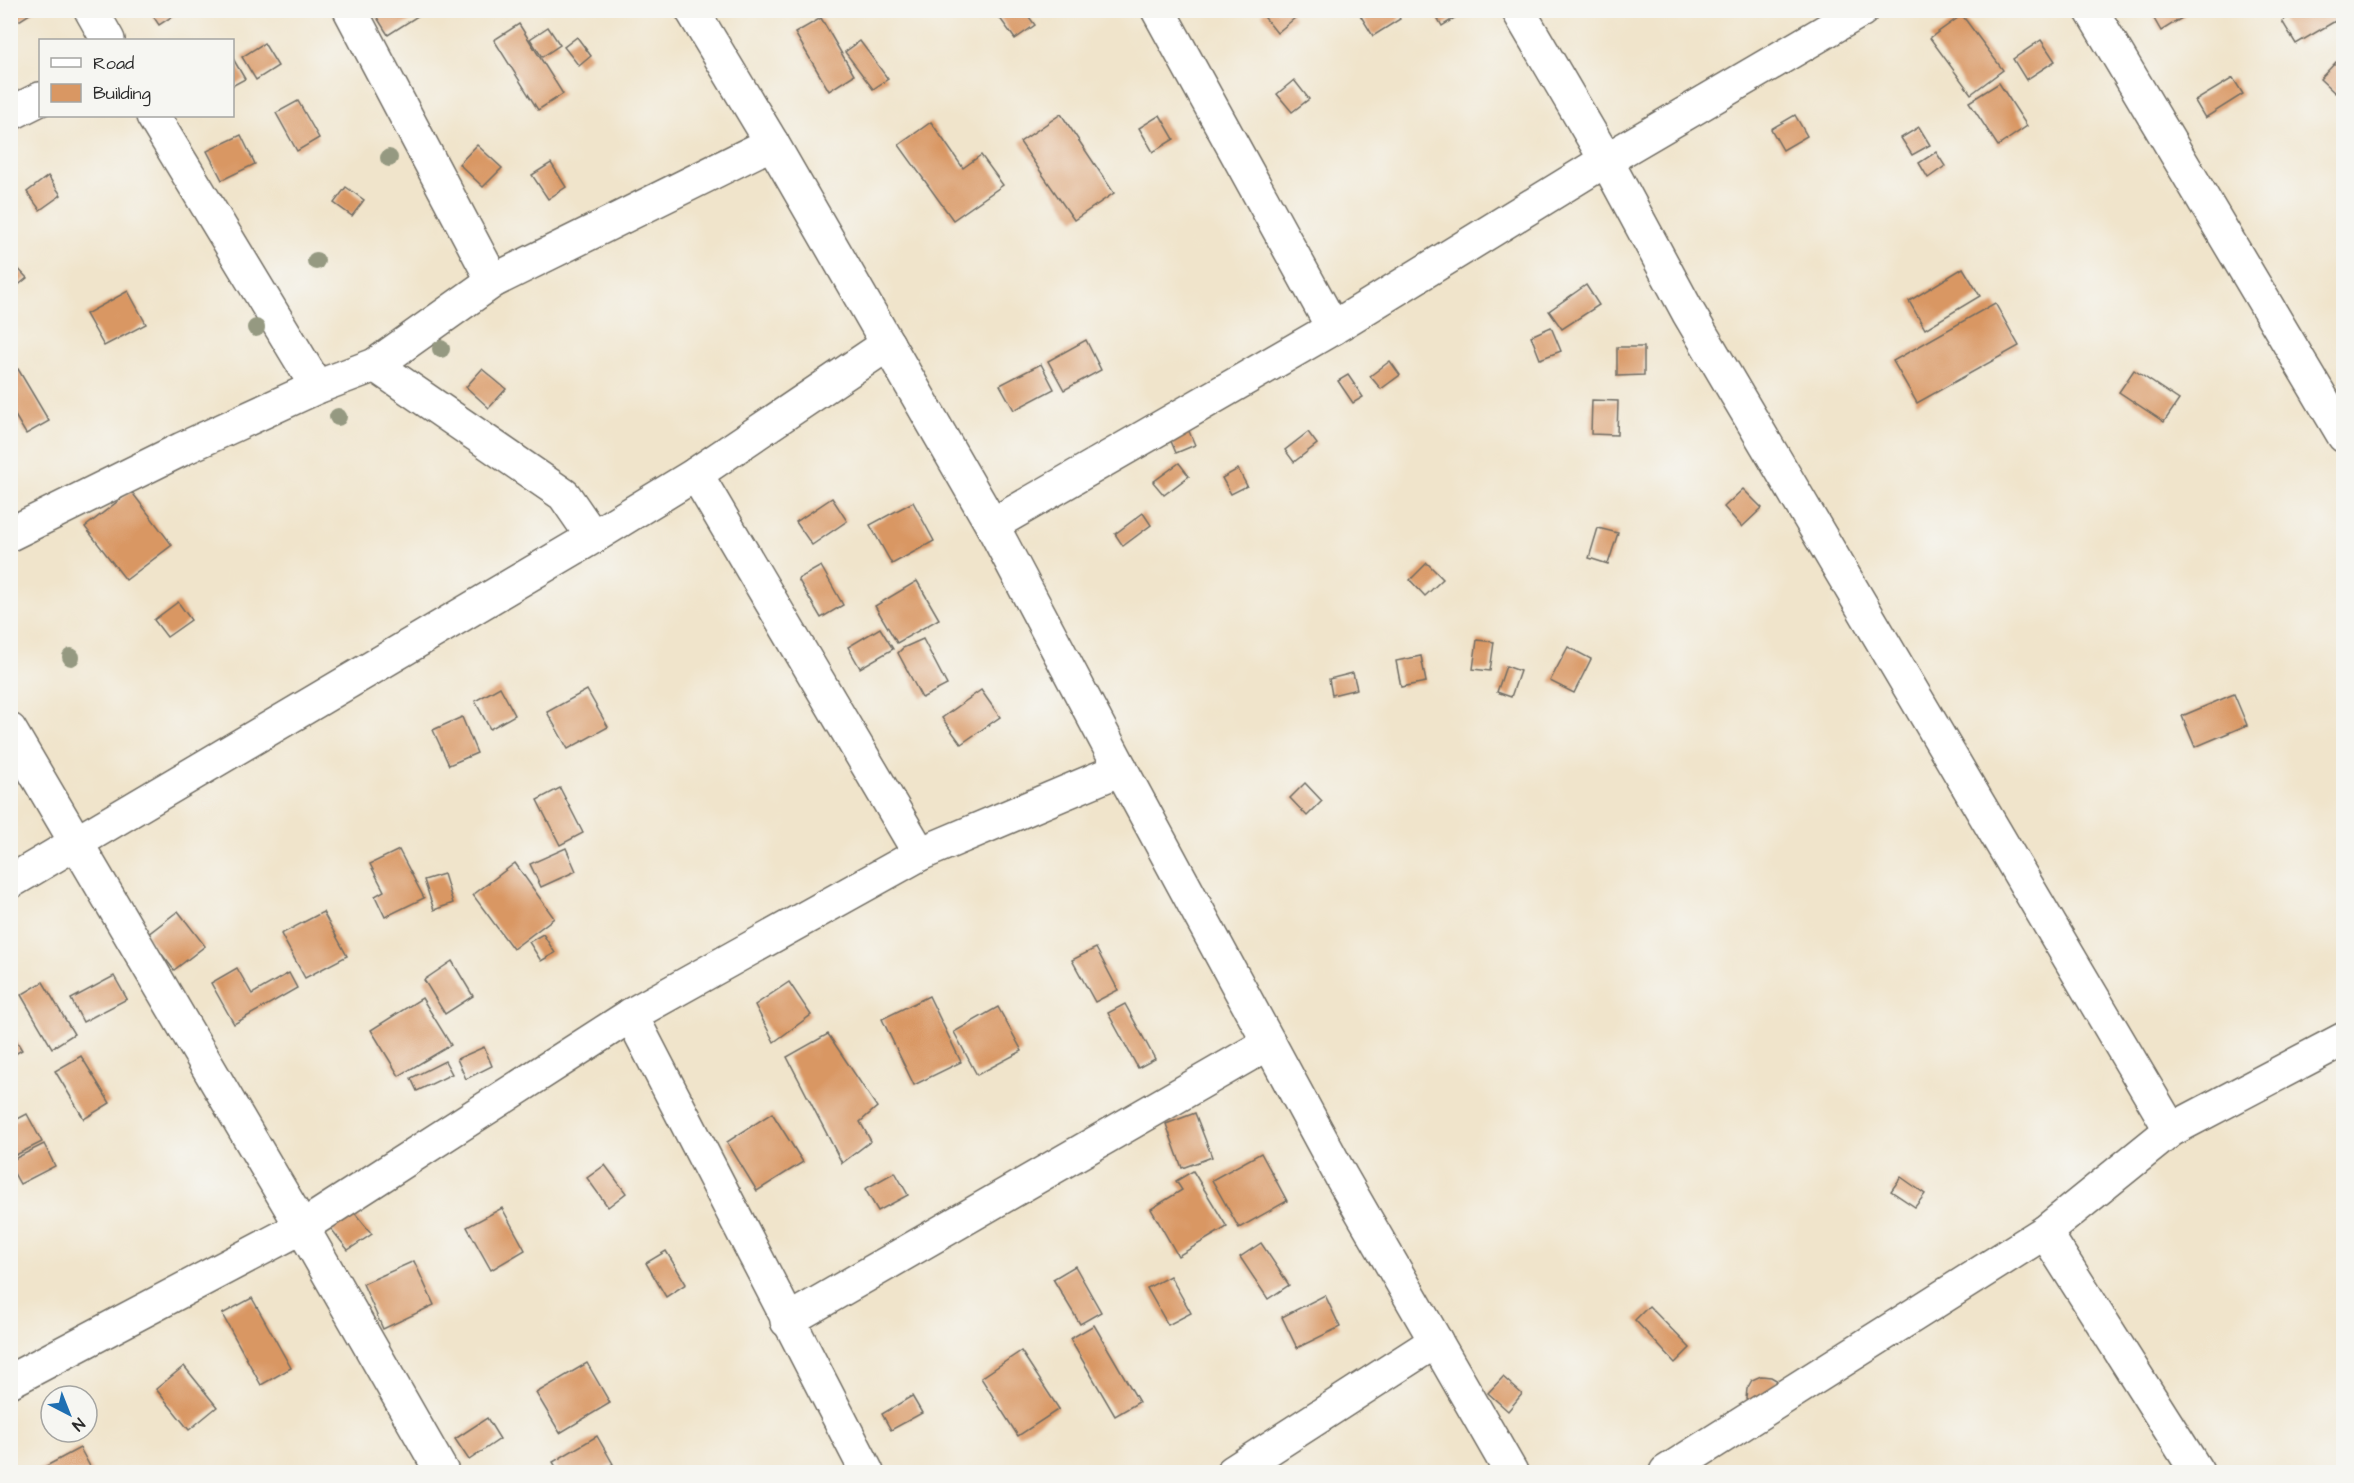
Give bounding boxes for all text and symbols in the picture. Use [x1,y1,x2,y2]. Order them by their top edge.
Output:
legend [39,39,234,117]
text: Road [93,51,134,76]
text: Building [93,81,151,107]
north arrow [39,1384,99,1444]
text: N [67,1413,89,1436]

